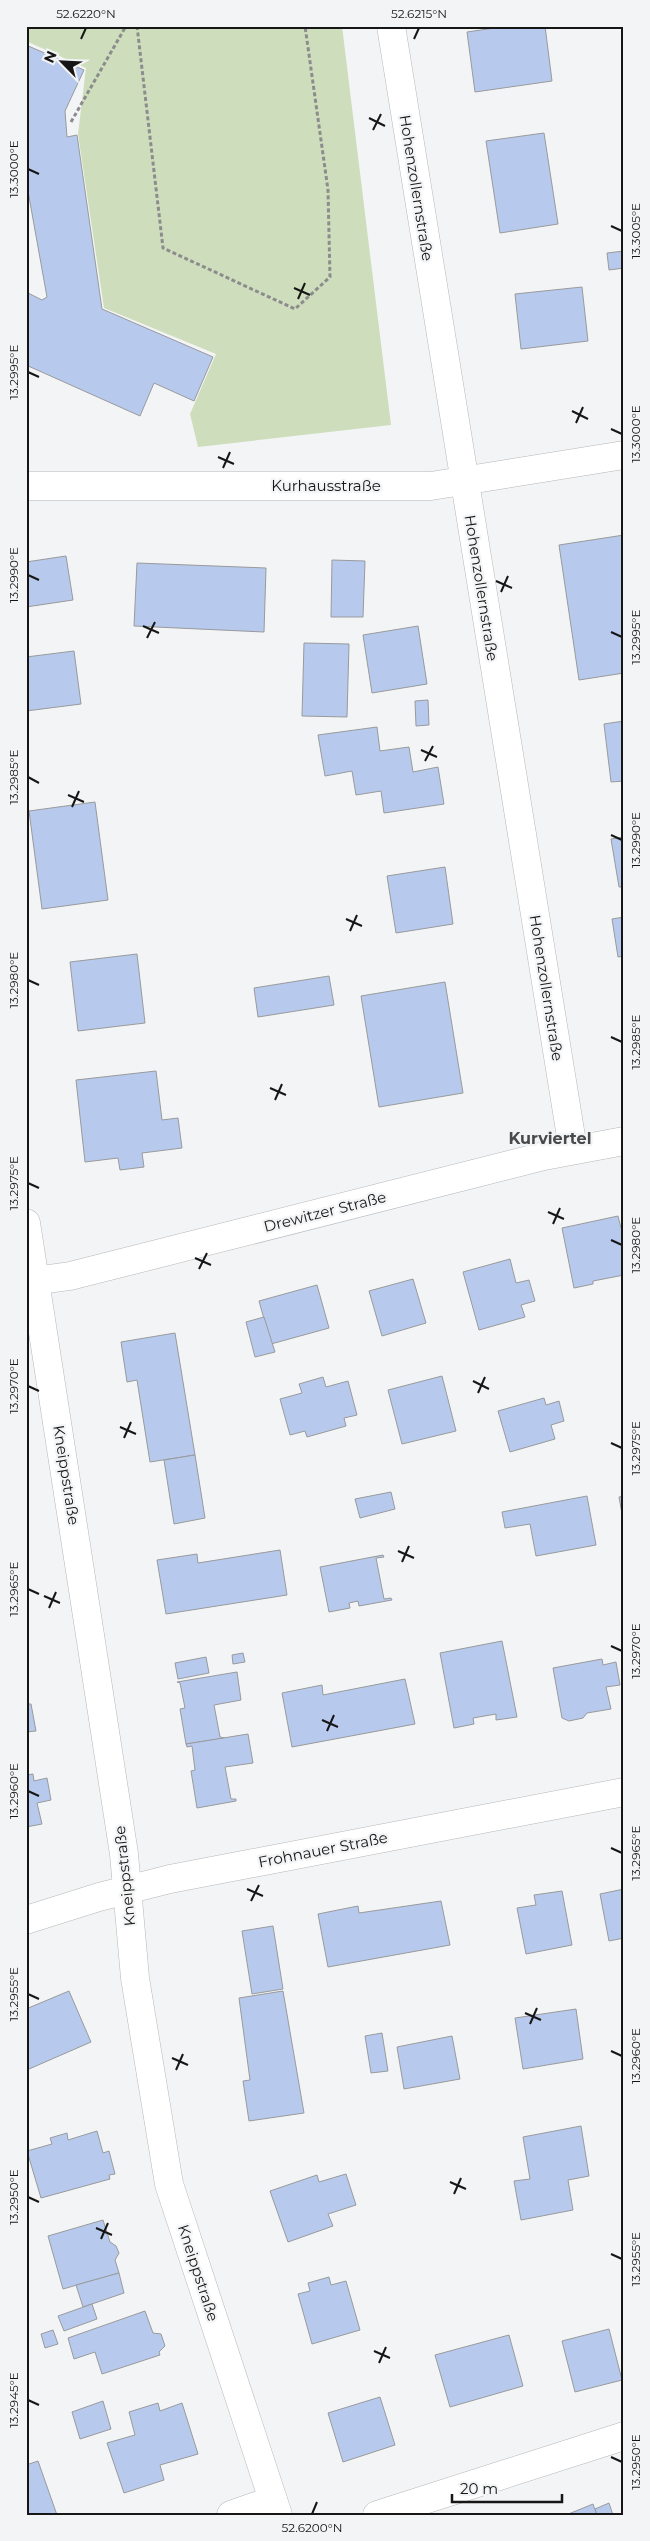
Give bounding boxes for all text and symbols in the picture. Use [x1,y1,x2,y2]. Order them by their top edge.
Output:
text: 52.6220°N [56,6,116,21]
text: 52.6215°N [391,6,447,21]
north arrow [38,38,88,88]
text: N [40,48,61,66]
street label: Hohenzollernstraße [396,113,437,262]
text: 13.3000°E [6,140,21,198]
text: 13.3005°E [628,203,643,259]
text: 13.2995°E [6,345,21,399]
text: 13.3000°E [628,405,643,463]
street label: Kurhausstraße [271,476,381,495]
street label: Hohenzollernstraße [461,513,502,662]
text: 13.2990°E [6,547,21,603]
text: 13.2995°E [628,610,643,664]
text: 13.2985°E [6,749,21,805]
text: 13.2990°E [628,812,643,868]
street label: Hohenzollernstraße [526,913,567,1062]
text: 13.2980°E [6,952,21,1008]
text: 13.2985°E [628,1014,643,1070]
district label: Kurviertel [509,1129,591,1148]
text: 13.2975°E [6,1156,21,1210]
street label: Drewitzer Straße [262,1187,388,1236]
text: 13.2980°E [628,1217,643,1273]
text: 13.2970°E [6,1358,21,1414]
text: 13.2975°E [628,1421,643,1475]
street label: Kneippstraße [49,1424,84,1526]
text: 13.2965°E [6,1562,21,1616]
text: 13.2970°E [628,1623,643,1679]
text: 13.2960°E [6,1763,21,1819]
street label: Kneippstraße [110,1825,139,1927]
text: 13.2965°E [628,1826,643,1880]
street label: Frohnauer Straße [257,1828,389,1871]
text: 13.2955°E [6,1967,21,2021]
text: 13.2960°E [628,2028,643,2084]
text: 13.2950°E [6,2169,21,2225]
street label: Kneippstraße [174,2222,223,2324]
text: 13.2955°E [628,2232,643,2286]
text: 13.2945°E [6,2372,21,2428]
text: 13.2950°E [628,2434,643,2490]
scale bar [452,2471,562,2503]
text: 20 m [460,2479,498,2498]
text: 52.6200°N [282,2520,342,2535]

